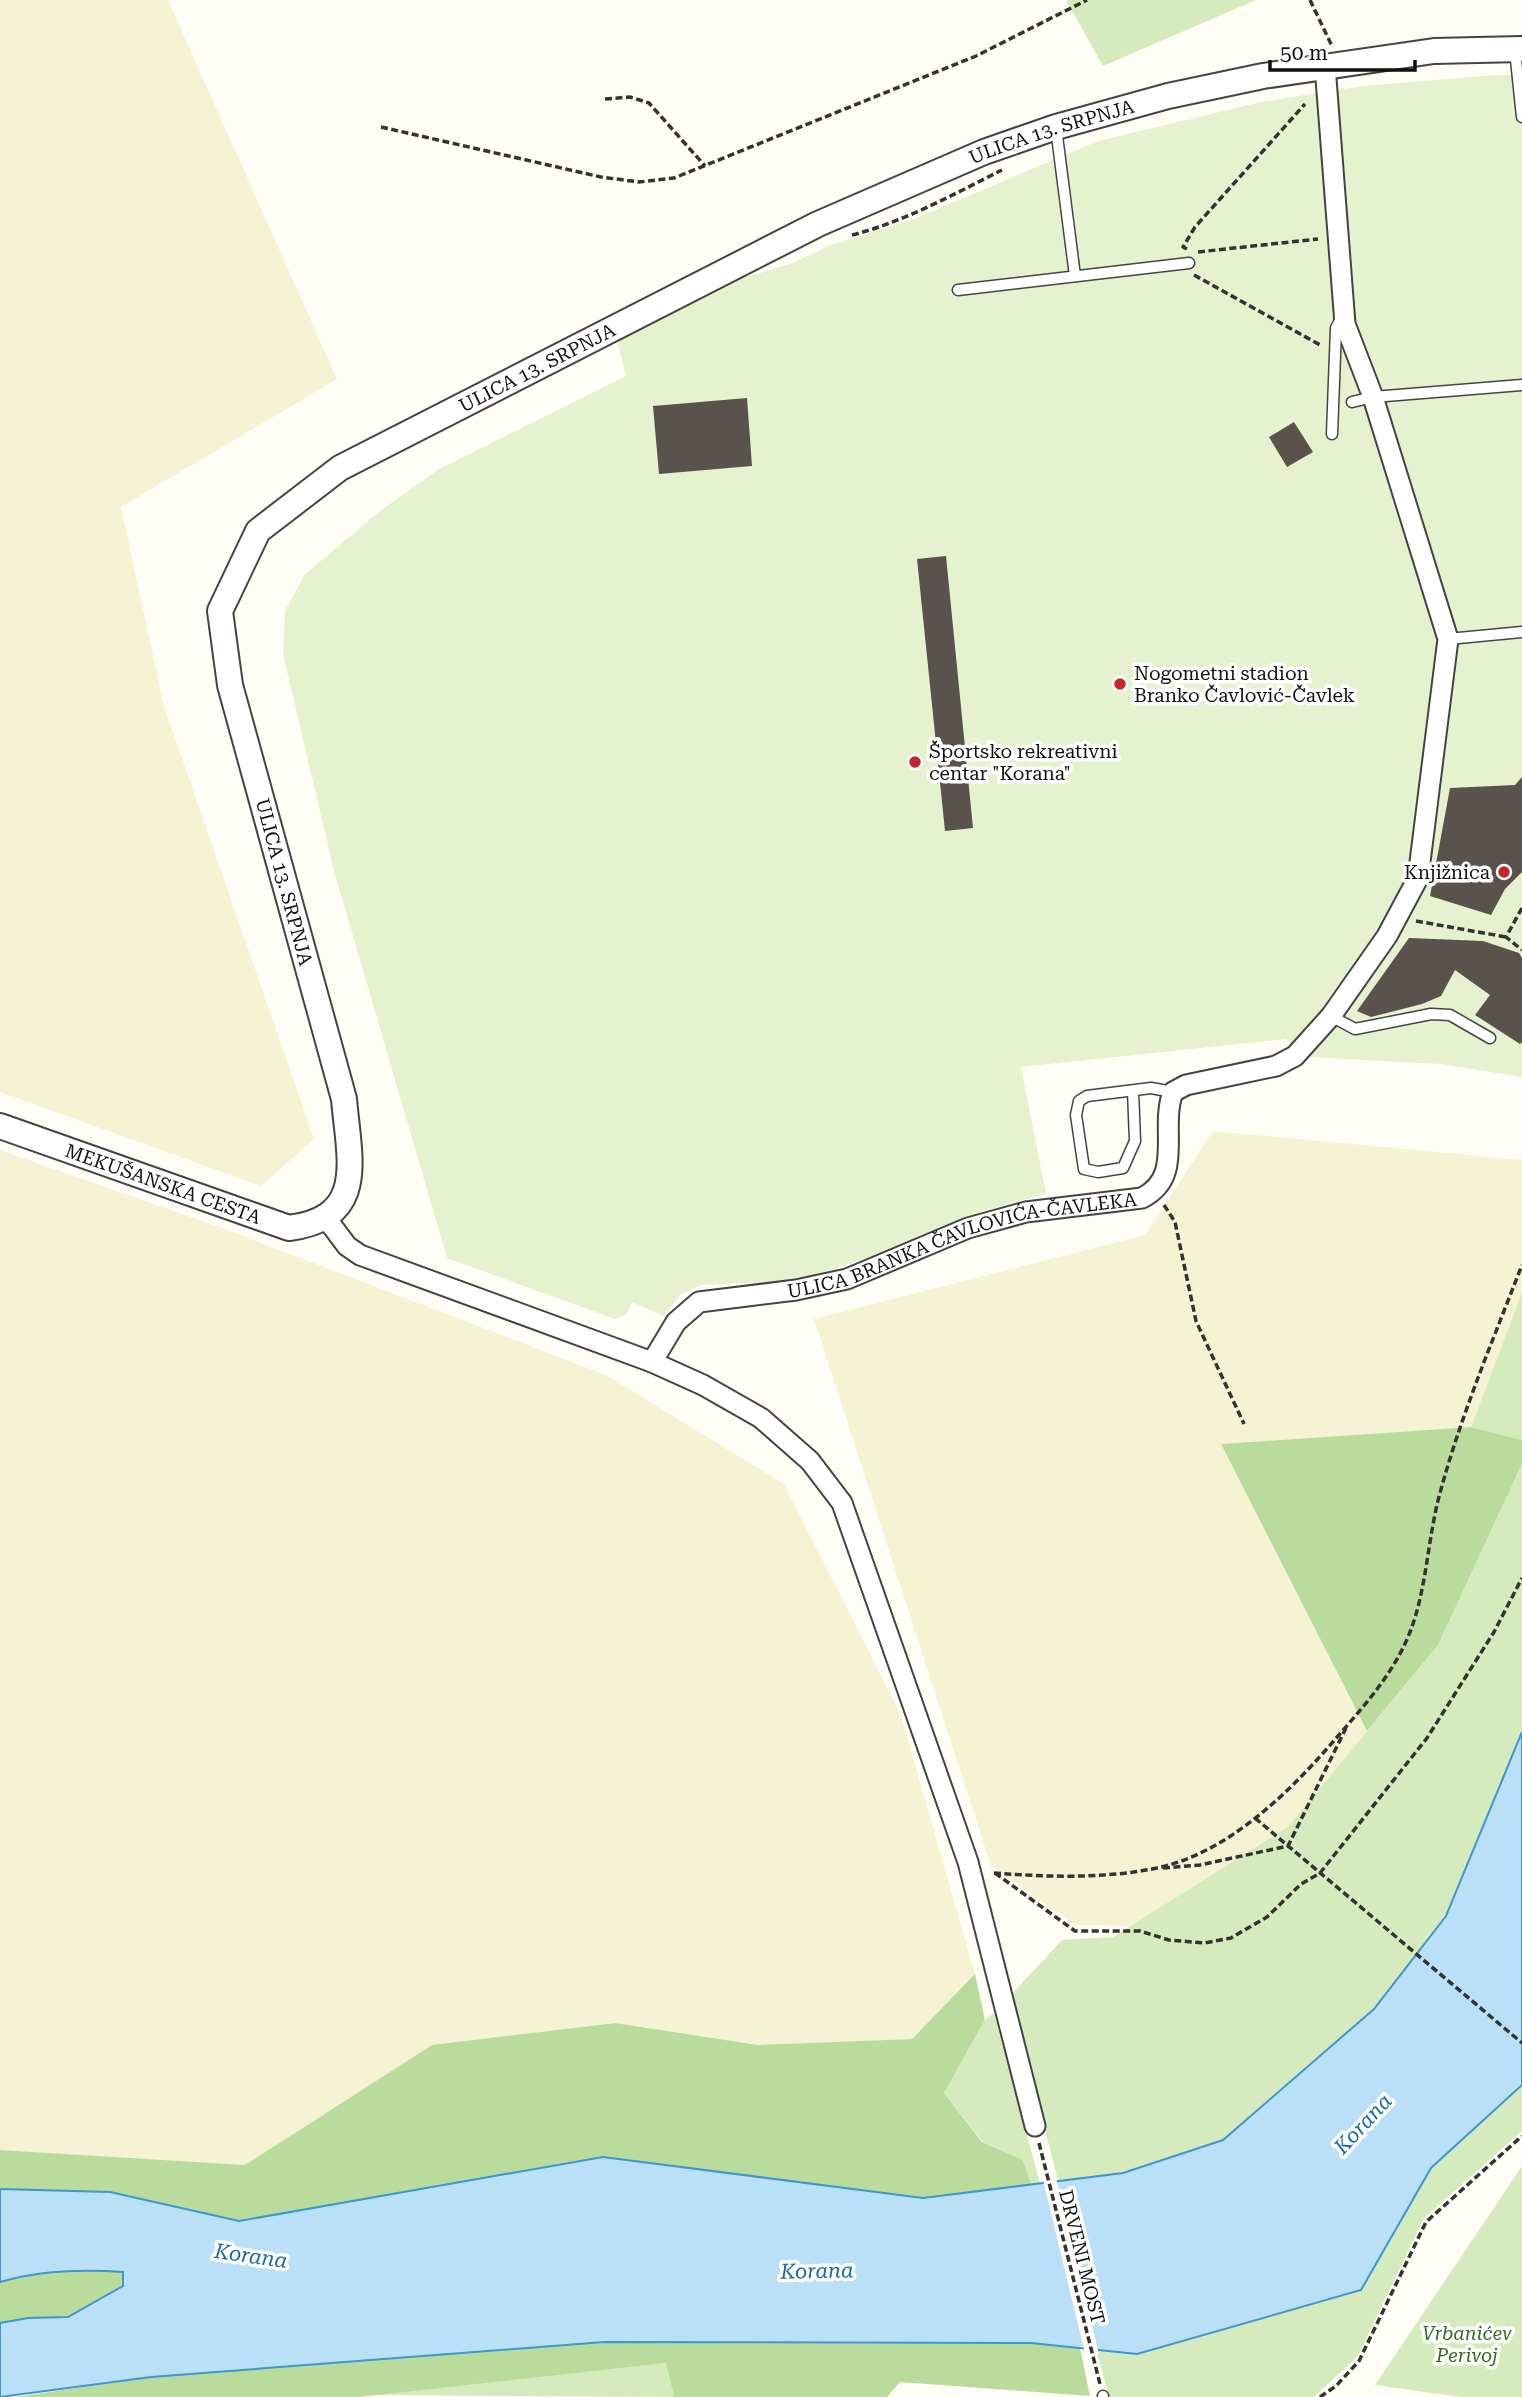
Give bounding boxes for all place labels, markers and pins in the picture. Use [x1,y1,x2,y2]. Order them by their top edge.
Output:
place label: Nogometni stadion Branko Čavlović-Čavlek [1134,662,1355,707]
marker: Nogometni stadion Branko Čavlović-Čavlek [1112,676,1128,692]
place label: Športsko rekreativni centar "Korana" [929,740,1118,785]
marker: Športsko rekreativni centar "Korana" [907,754,923,770]
place label: Knjižnica [1404,861,1491,884]
marker: Knjižnica [1496,864,1512,880]

